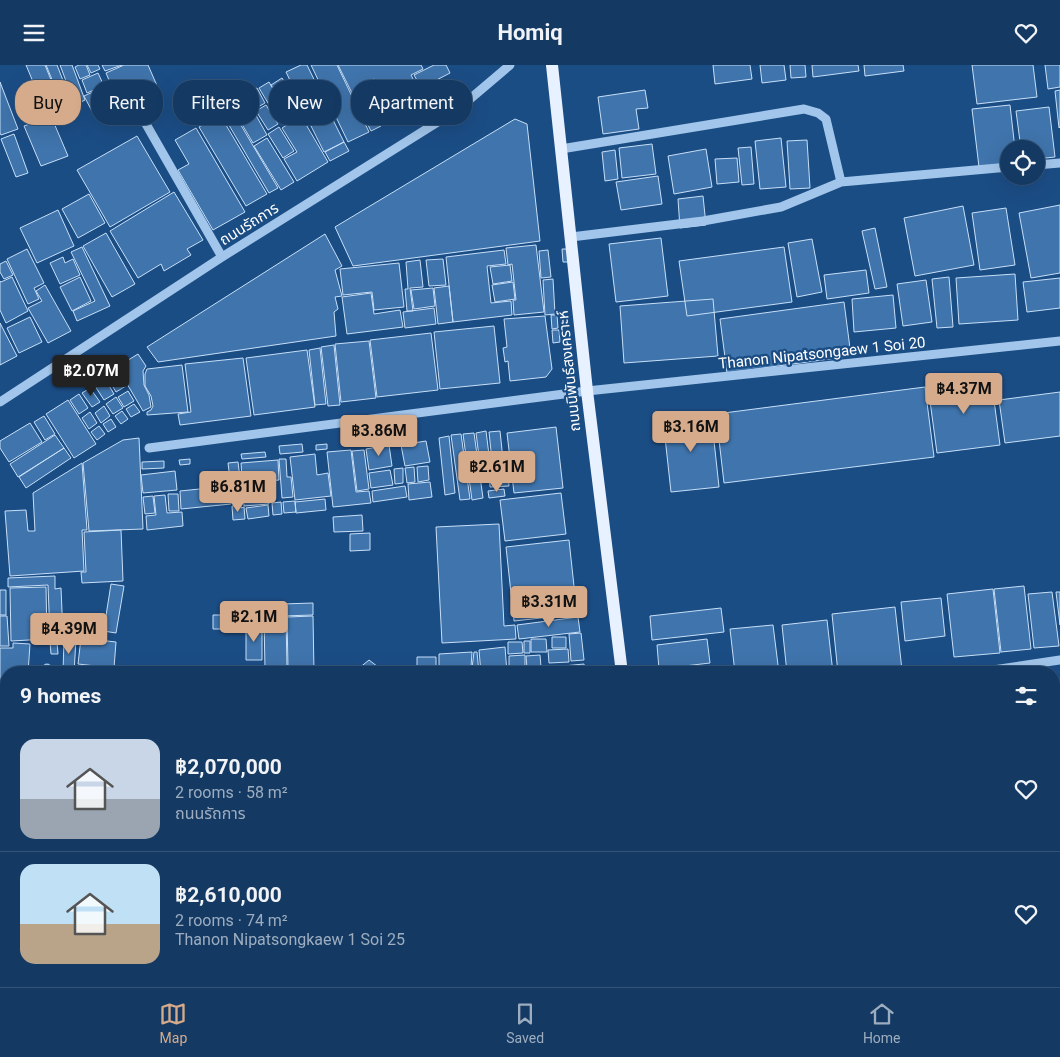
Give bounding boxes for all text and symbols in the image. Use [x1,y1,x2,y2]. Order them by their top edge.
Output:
icon: menu [20,19,48,47]
icon: heart [1012,19,1040,47]
text: Homiq [497,20,563,45]
chip: Buy [15,80,81,125]
chip: Rent [91,80,163,125]
chip: Filters [173,80,259,125]
chip: New [269,80,341,125]
chip: Apartment [351,80,472,125]
map controls [1000,140,1045,185]
button: locate [1000,140,1045,185]
street label: ถนนรัถการ [216,199,282,249]
street label: ถนนนิพันธ์สงเคราะห์ [554,309,584,433]
street label: Thanon Nipatsongaew 1 Soi 20 [718,333,926,373]
pin: ฿2.07M [50,355,132,397]
text: ฿2.07M [63,361,119,380]
pin: ฿4.37M [923,373,1005,415]
text: ฿4.37M [936,379,992,398]
pin: ฿3.16M [650,411,732,453]
pin: ฿3.86M [338,415,420,457]
text: ฿3.16M [663,417,719,436]
text: ฿3.86M [351,421,407,440]
pin: ฿2.61M [456,451,538,493]
text: ฿2.61M [469,457,525,476]
pin: ฿6.81M [197,471,279,513]
text: ฿6.81M [210,477,266,496]
pin: ฿3.31M [508,585,590,628]
text: ฿3.31M [521,592,577,611]
pin: ฿2.1M [219,601,289,643]
text: ฿2.1M [231,607,277,626]
pin: ฿4.39M [28,613,110,655]
text: ฿4.39M [41,619,97,638]
icon: filters [1012,682,1040,710]
text: 9 homes [20,684,101,708]
text: ฿2,070,000 [175,755,282,779]
icon: home [60,759,120,819]
icon: heart [1012,775,1040,803]
text: 2 rooms · 58 m² [175,783,288,802]
text: ถนนรัถการ [175,804,246,823]
text: ฿2,610,000 [175,883,282,907]
icon: home [60,884,120,944]
icon: heart [1012,900,1040,928]
text: 2 rooms · 74 m² [175,911,288,930]
text: Thanon Nipatsongkaew 1 Soi 25 [175,930,405,949]
tab: Map [159,1000,187,1046]
tab: Saved [506,1000,544,1046]
tab: Home [863,1000,901,1046]

